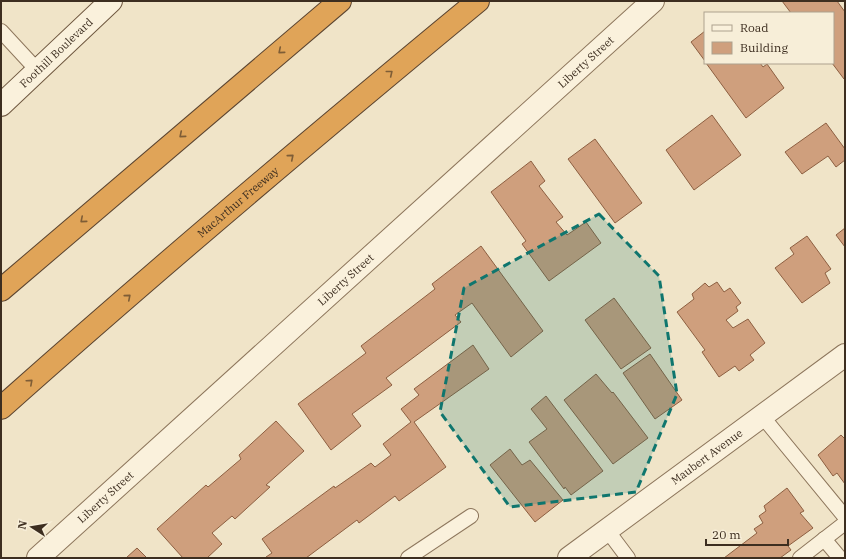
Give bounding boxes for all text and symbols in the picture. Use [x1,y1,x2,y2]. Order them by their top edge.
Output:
legend [704,12,834,64]
street label: Foothill Boulevard [17,15,96,91]
text: Road [740,20,769,35]
street label: Liberty Street [555,33,617,91]
text: Building [740,40,788,55]
one-way arrow [278,47,286,54]
one-way arrow [386,71,393,78]
one-way arrow [179,131,187,138]
one-way arrow [286,155,293,162]
street label: MacArthur Freeway [194,163,282,241]
one-way arrow [80,215,88,222]
street label: Liberty Street [315,250,377,308]
one-way arrow [124,294,131,301]
one-way arrow [25,379,33,386]
street label: Maubert Avenue [668,426,745,488]
street label: Liberty Street [74,468,136,526]
north arrow [12,507,52,547]
text: N [14,519,30,531]
scale bar [706,521,788,547]
text: 20 m [712,527,741,542]

